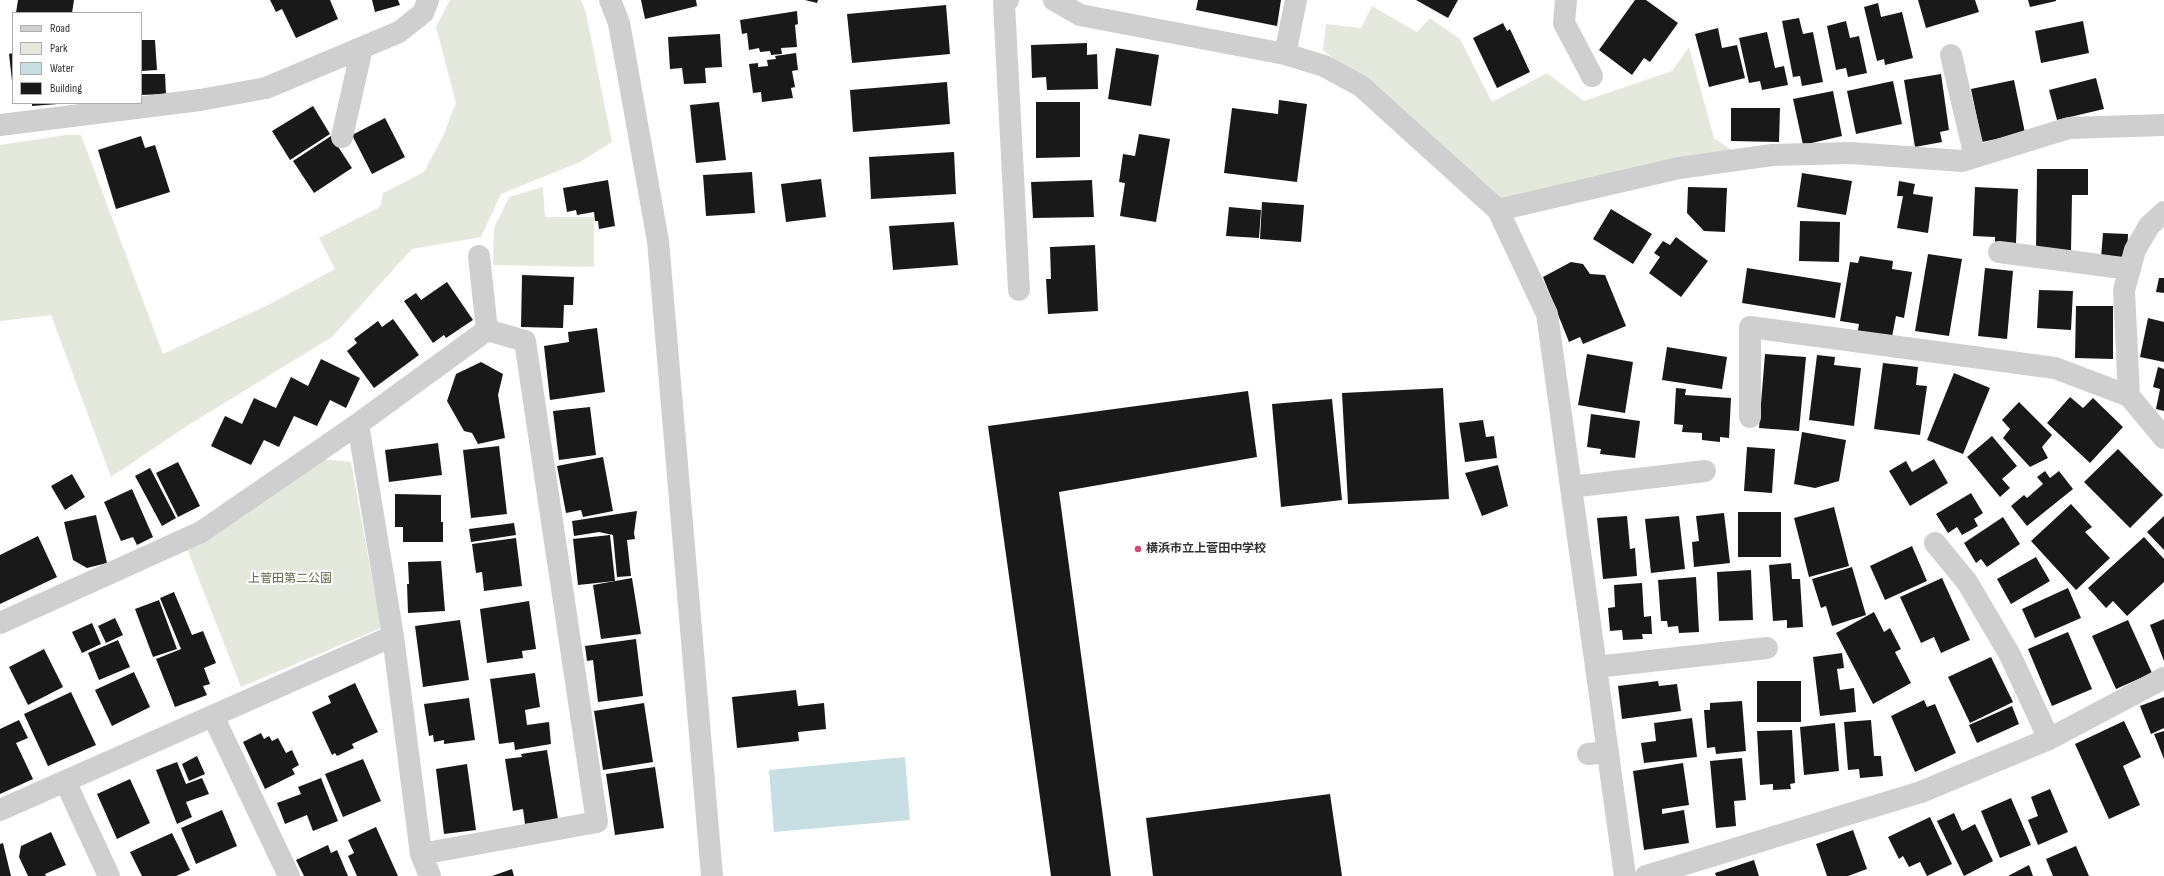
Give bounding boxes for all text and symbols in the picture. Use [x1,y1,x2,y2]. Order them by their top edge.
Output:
legend [12,12,142,104]
text: Road [50,21,70,36]
text: Park [50,41,68,56]
text: Water [50,61,74,76]
text: Building [50,81,82,96]
place label: 横浜市立上菅田中学校 [1146,542,1266,556]
marker: 横浜市立上菅田中学校 [1133,544,1143,554]
park label: 上菅田第二公園 [248,572,332,586]

